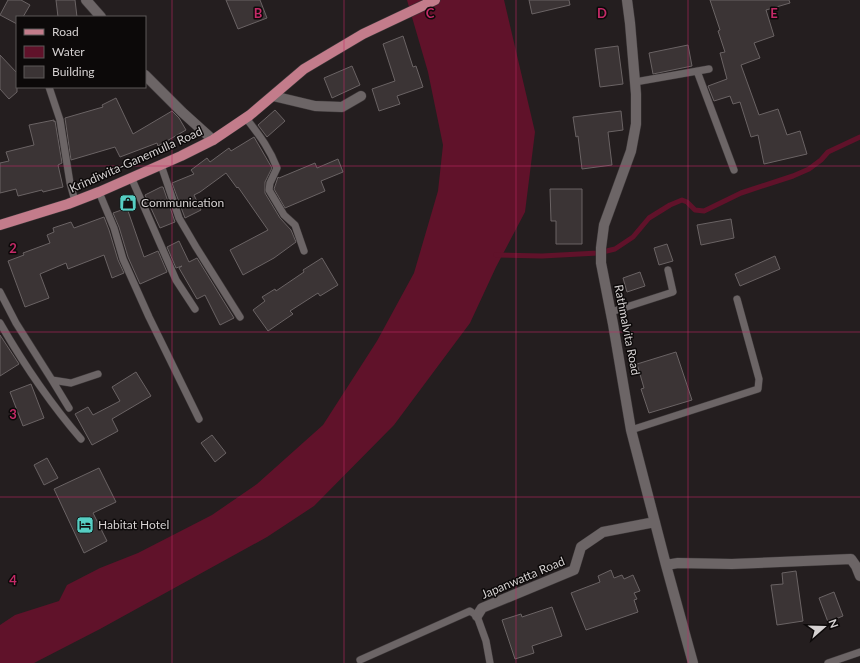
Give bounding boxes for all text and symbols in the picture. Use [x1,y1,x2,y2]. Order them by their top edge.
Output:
text: B [254,5,263,21]
text: C [426,5,435,21]
text: D [597,5,607,21]
text: E [770,5,778,21]
legend [16,16,146,88]
text: Road [52,24,79,39]
text: Water [52,44,85,59]
text: Building [52,64,95,79]
street label: Krindiwita-Ganemulla Road [67,123,205,196]
shop icon: Communication [118,193,138,213]
place label: Communication [141,195,224,210]
text: 2 [9,240,17,256]
street label: Rathmalvita Road [611,283,644,376]
text: 3 [9,406,17,422]
hotel icon: Habitat Hotel [75,515,95,535]
place label: Habitat Hotel [98,517,169,532]
street label: Japanwatta Road [479,553,567,602]
text: 4 [9,572,17,588]
north arrow [804,607,844,647]
text: N [826,617,841,630]

